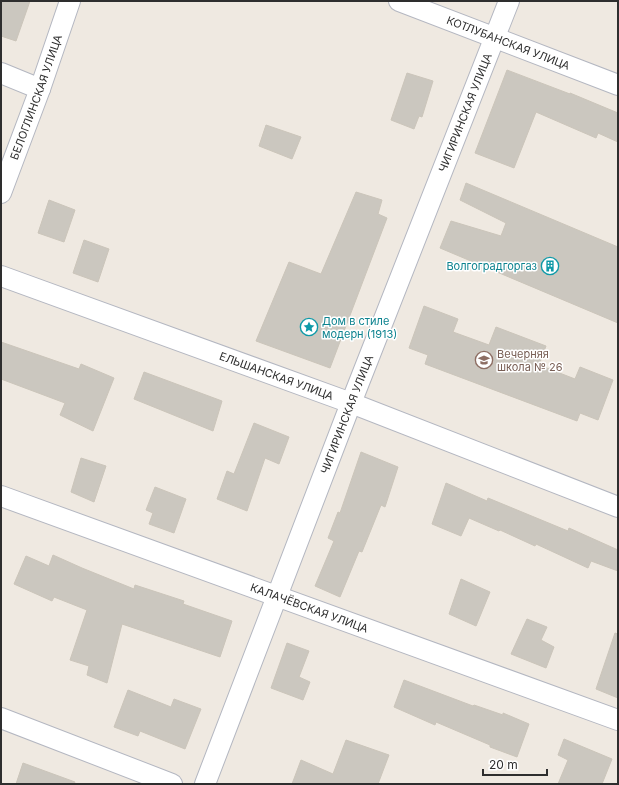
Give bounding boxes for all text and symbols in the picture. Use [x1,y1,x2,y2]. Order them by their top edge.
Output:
street label: КОТЛУБАНСКАЯ УЛИЦА [445,13,572,73]
street label: БЕЛОГЛИНСКАЯ УЛИЦА [7,32,65,162]
street label: ЧИГИРИНСКАЯ УЛИЦА [435,51,495,174]
building icon: Волгоградгоргаз [540,256,560,276]
place label: Волгоградгоргаз [446,259,537,273]
place label: Дом в стиле модерн (1913) [322,314,397,341]
place icon: Дом в стиле модерн (1913) [299,317,319,337]
place label: Вечерняя школа № 26 [497,347,563,374]
street label: ЕЛЬШАНСКАЯ УЛИЦА [217,349,336,403]
school or university icon: Вечерняя школа № 26 [474,350,494,370]
street label: ЧИГИРИНСКАЯ УЛИЦА [318,352,376,476]
street label: КАЛАЧЁВСКАЯ УЛИЦА [248,580,371,636]
scale bar [483,751,547,777]
text: 20 m [489,757,518,772]

